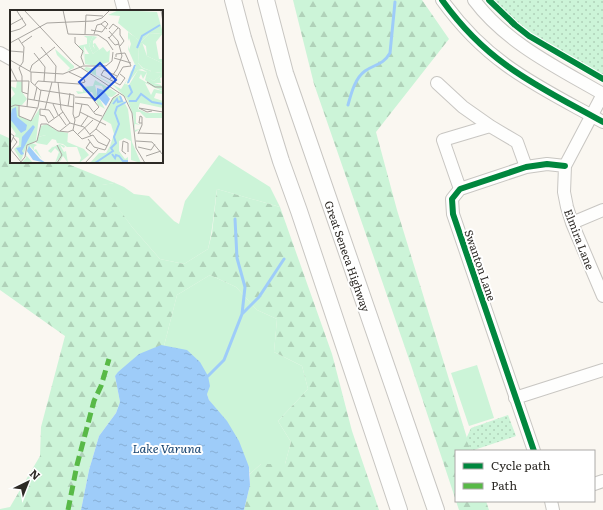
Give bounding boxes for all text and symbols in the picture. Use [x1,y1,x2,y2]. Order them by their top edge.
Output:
inset map [10,10,163,163]
street label: Great Seneca Highway [321,198,375,314]
street label: Elmira Lane [561,206,599,272]
street label: Swanton Lane [461,227,501,303]
water label: Lake Varuna [133,439,202,457]
legend [455,450,595,502]
text: Cycle path [491,456,551,474]
north arrow [8,462,48,502]
text: N [27,465,44,483]
text: Path [491,476,517,494]

